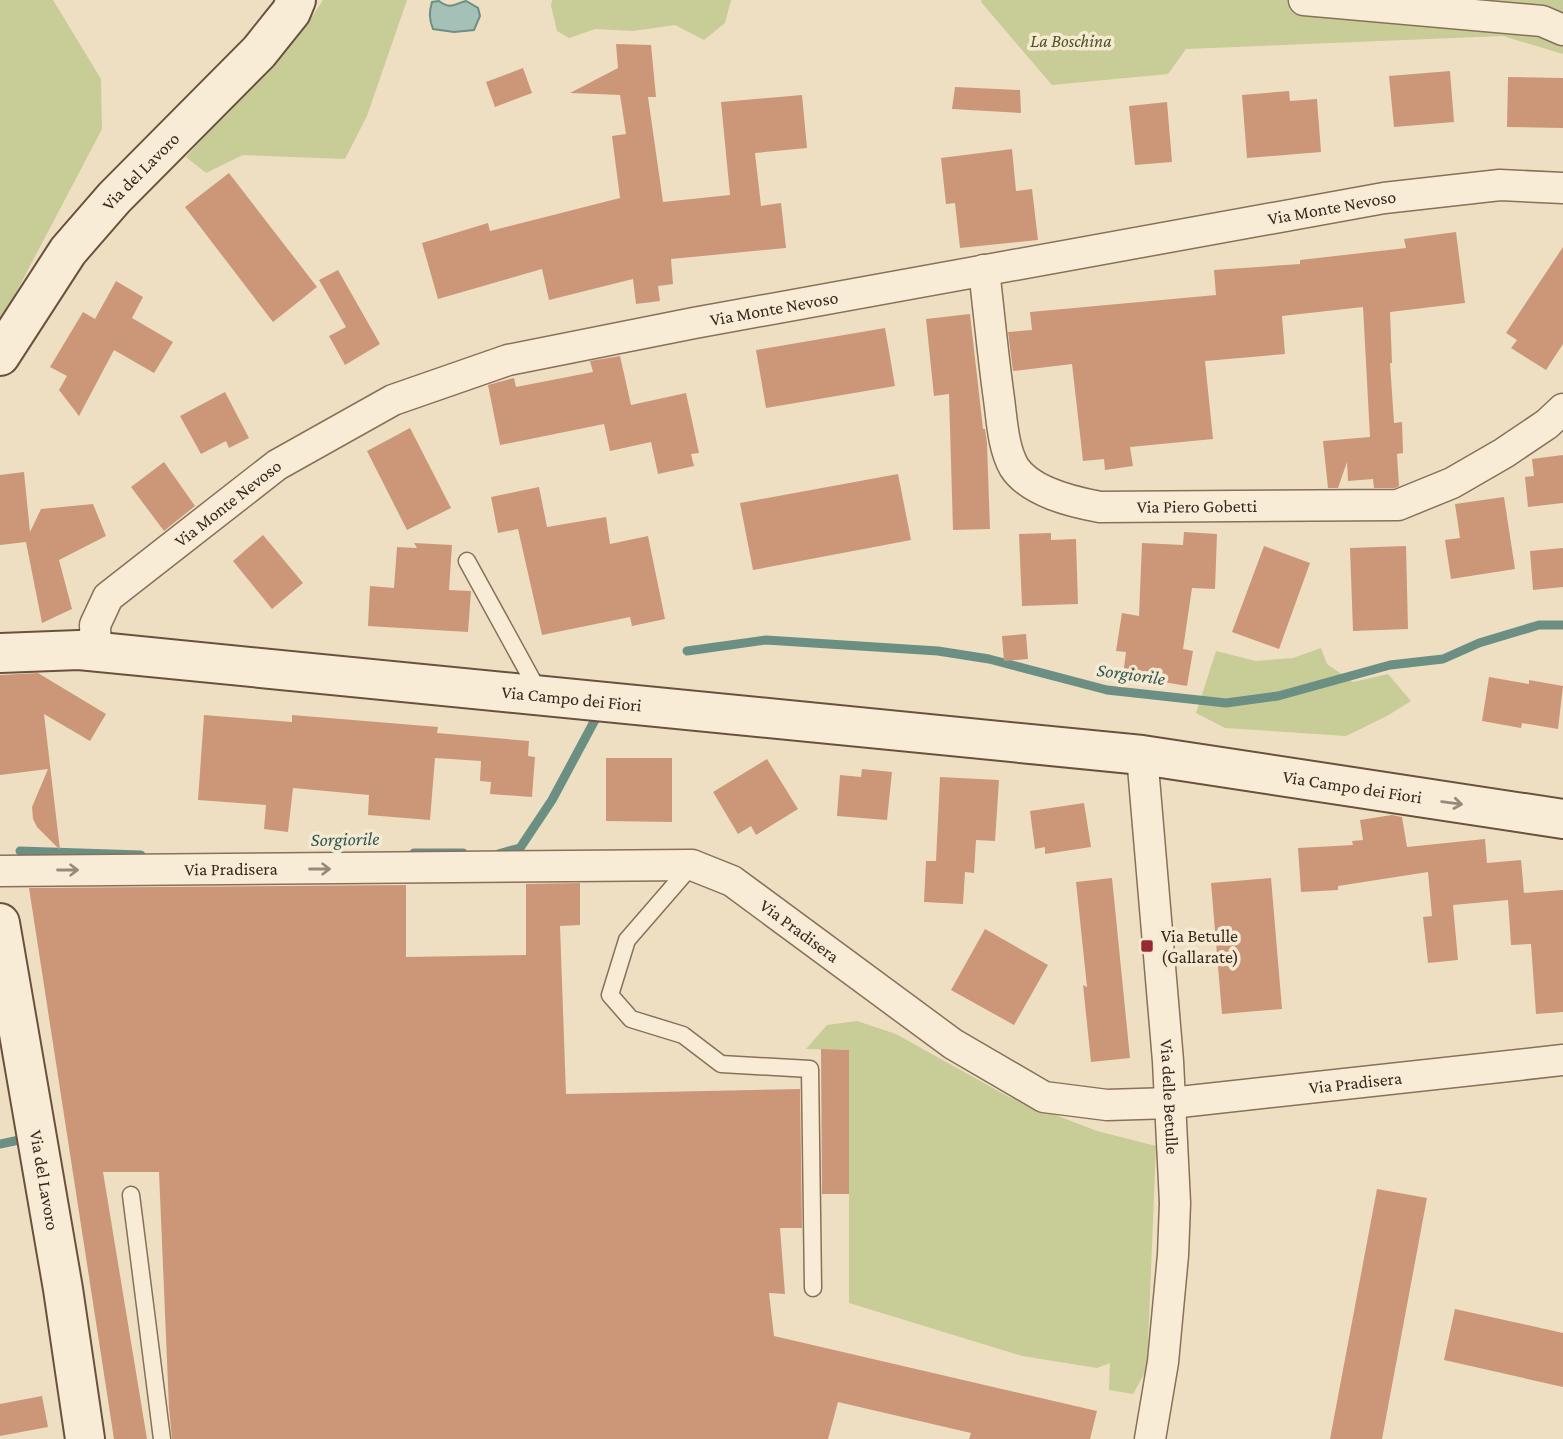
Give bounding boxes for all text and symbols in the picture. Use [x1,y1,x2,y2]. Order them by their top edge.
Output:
park label: La Boschina [1030,31,1112,51]
street label: Via del Lavoro [98,128,183,214]
street label: Via Monte Nevoso [1266,187,1397,229]
street label: Via Monte Nevoso [708,287,840,330]
street label: Via Monte Nevoso [171,455,285,551]
street label: Via Piero Gobetti [1137,496,1258,517]
water label: Sorgiorile [1096,659,1166,689]
street label: Via Campo dei Fiori [501,682,643,716]
street label: Via Campo dei Fiori [1281,767,1424,807]
one-way arrow [1440,796,1463,809]
water label: Sorgiorile [310,828,380,850]
street label: Via Pradisera [184,859,278,879]
one-way arrow [308,862,331,876]
one-way arrow [56,863,79,877]
street label: Via Pradisera [756,895,843,967]
place label: Via Betulle (Gallarate) [1161,926,1239,968]
marker: Via Betulle (Gallarate) [1139,938,1155,954]
street label: Via delle Betulle [1156,1038,1183,1155]
street label: Via Pradisera [1308,1068,1403,1098]
street label: Via del Lavoro [26,1129,63,1232]

